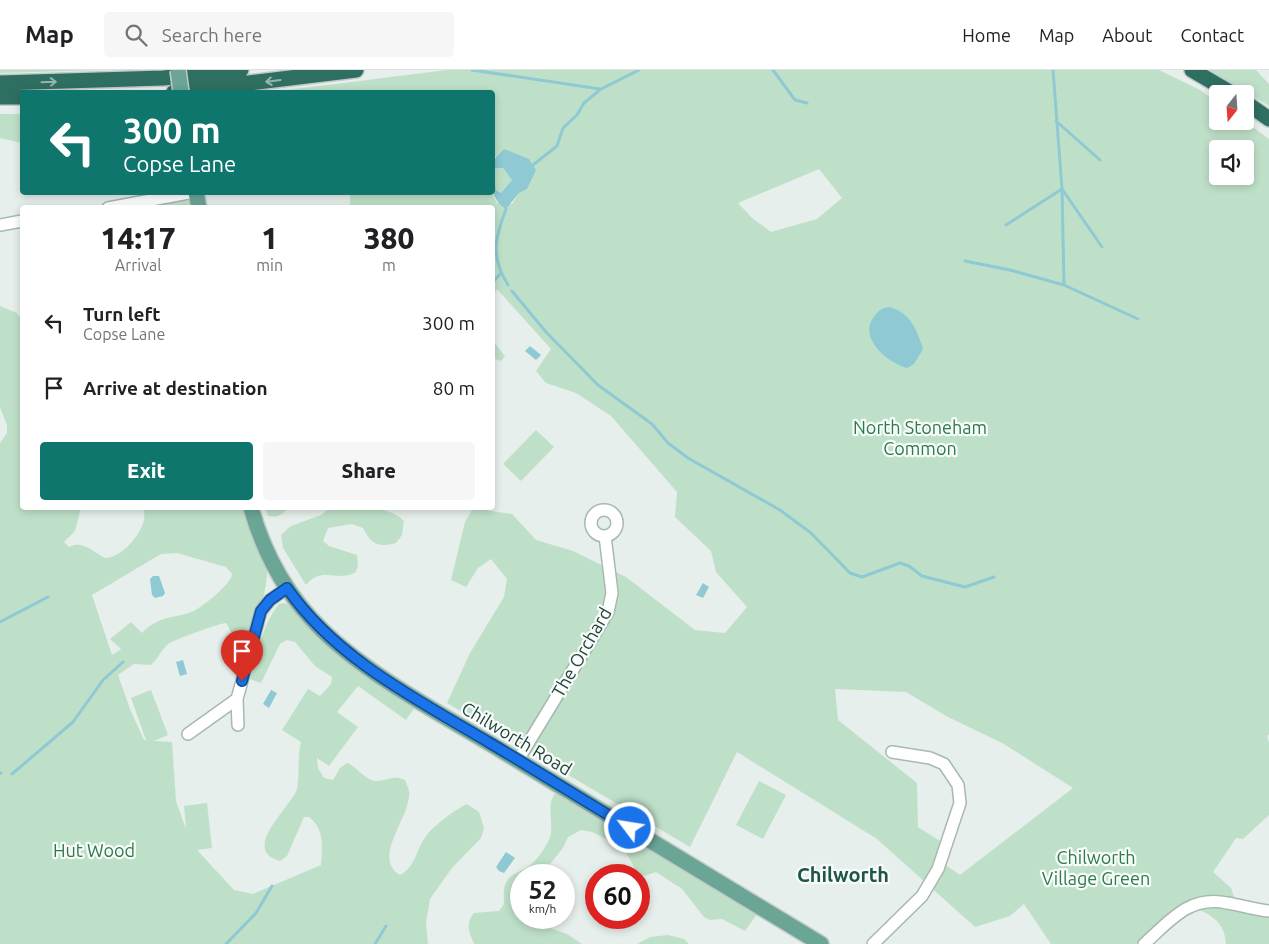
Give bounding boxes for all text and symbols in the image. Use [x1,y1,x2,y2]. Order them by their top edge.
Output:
search box [104,12,454,57]
text: Map [25,21,74,48]
icon: search [122,21,150,49]
text: Search here [162,24,262,46]
text: Home [962,25,1011,45]
text: Map [1039,25,1074,45]
text: About [1102,25,1152,45]
text: Contact [1180,25,1244,45]
one-way arrow [266,76,282,86]
one-way arrow [40,77,56,86]
north arrow [1209,85,1254,130]
map controls [1209,85,1254,185]
icon: left [40,110,105,175]
text: 300 m [123,110,221,150]
button: sound [1209,140,1254,185]
text: Copse Lane [123,151,236,176]
text: 14:17 [101,221,176,255]
text: 1 [261,221,278,255]
text: 380 [364,221,414,255]
text: Arrival [115,256,161,274]
text: min [256,256,283,274]
text: m [382,256,396,274]
text: Turn left [83,303,161,325]
icon: left [40,309,68,337]
text: 300 m [422,312,475,334]
text: Copse Lane [83,325,165,343]
icon: arrive [40,374,68,402]
text: Arrive at destination [83,377,268,399]
text: 80 m [433,377,475,399]
park label: North Stoneham Common [853,417,987,458]
button: Exit [40,442,253,500]
button: Share [263,442,475,500]
street label: The Orchard [547,604,615,700]
pin [221,630,263,681]
icon: arrive [228,637,256,665]
street label: Chilworth Road [458,697,576,779]
position arrow [603,801,655,853]
park label: Hut Wood [53,840,135,860]
park label: Chilworth Village Green [1042,847,1150,888]
district label: Chilworth [797,863,889,886]
speed limit sign: 60 [585,864,650,929]
text: 52 [528,876,557,904]
text: km/h [529,902,556,915]

